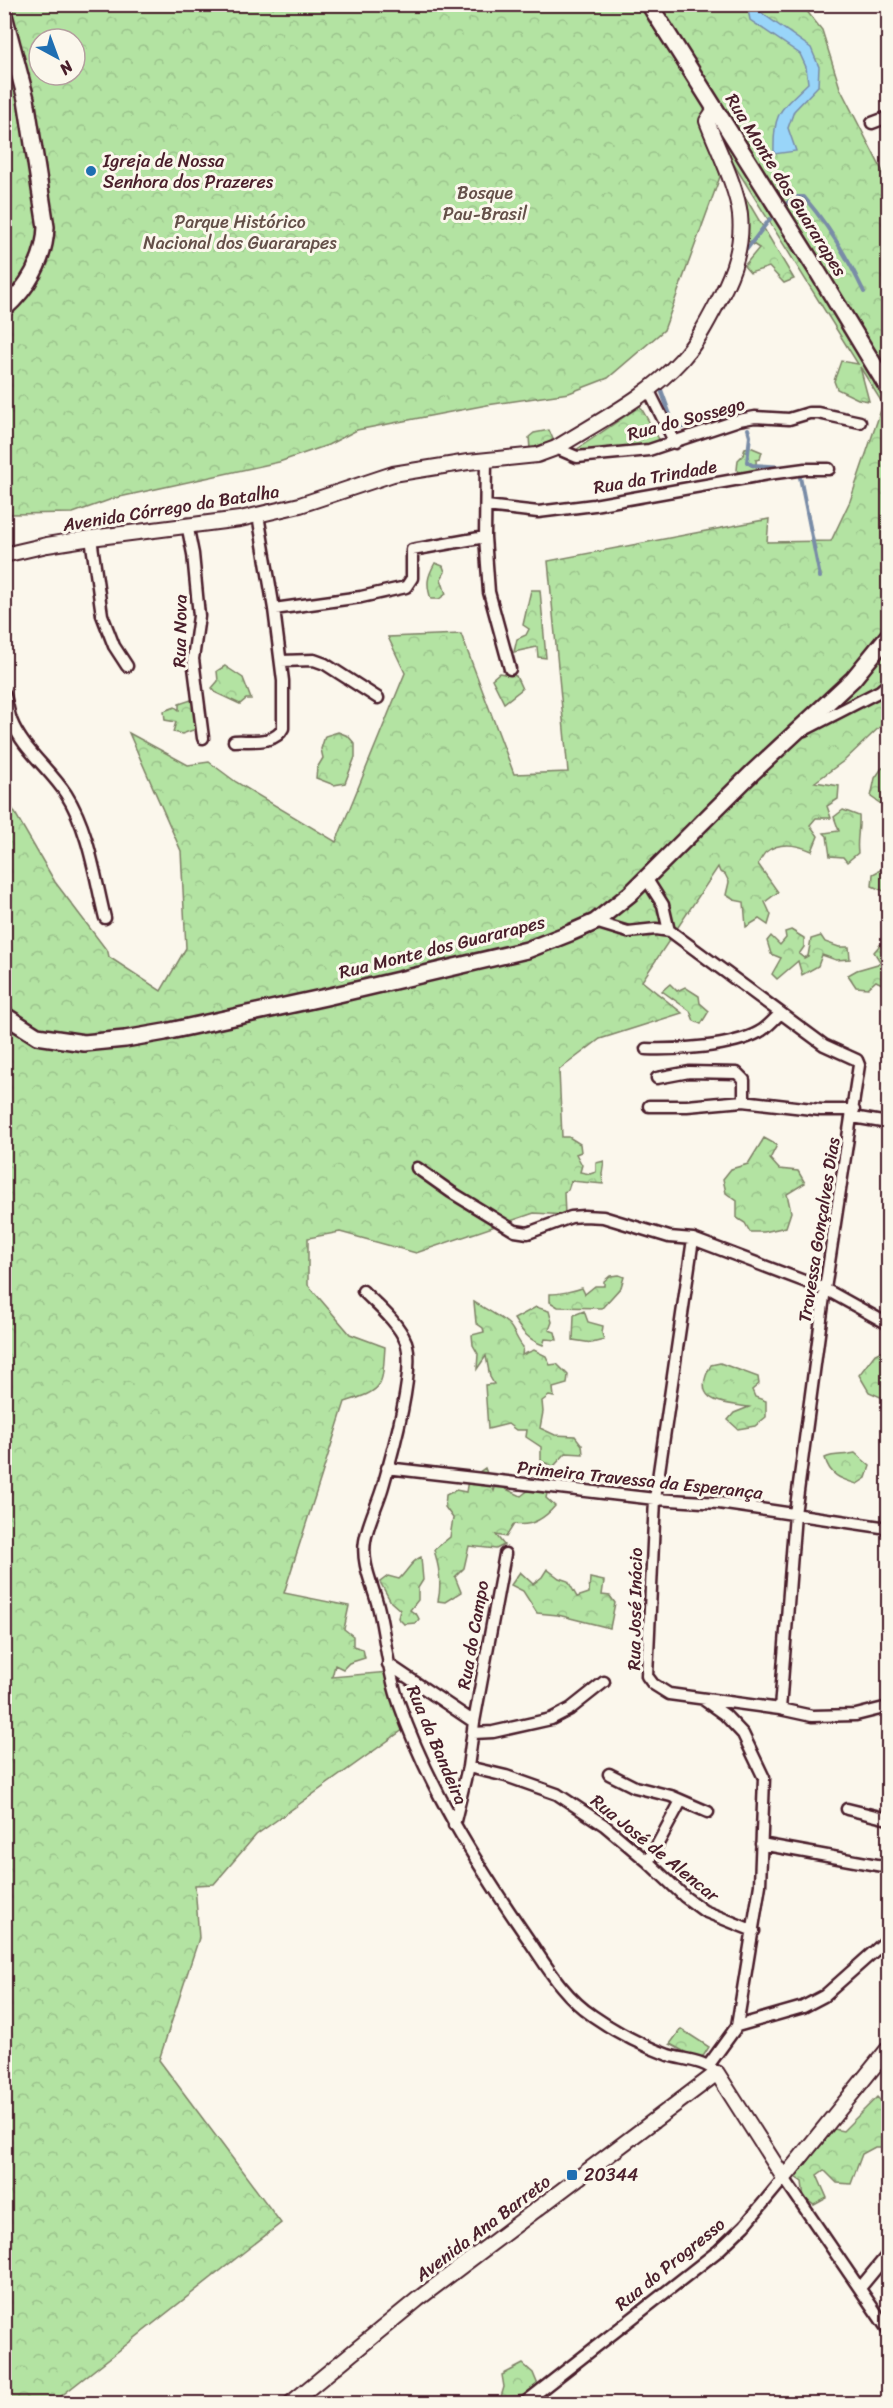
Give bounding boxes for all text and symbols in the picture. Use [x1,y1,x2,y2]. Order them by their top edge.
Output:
north arrow [27,27,87,87]
text: N [52,53,81,83]
street label: Rua Monte dos Guararapes [716,87,856,284]
place label: Igreja de Nossa Senhora dos Prazeres [102,145,274,198]
marker: Igreja de Nossa Senhora dos Prazeres [84,164,98,178]
park label: Bosque Pau-Brasil [443,177,528,230]
park label: Parque Histórico Nacional dos Guararapes [143,206,337,259]
street label: Rua do Sossego [624,388,749,450]
street label: Rua da Trindade [591,450,719,504]
street label: Avenida Córrego da Batalha [60,475,282,541]
street label: Rua Nova [163,594,197,668]
street label: Rua Monte dos Guararapes [336,906,549,988]
street label: Travessa Gonçalves Dias [789,1134,850,1325]
street label: Primeira Travessa da Esperança [516,1451,765,1509]
street label: Rua José Inácio [618,1547,652,1671]
street label: Rua do Campo [448,1578,498,1692]
street label: Rua da Bandeira [397,1680,477,1810]
street label: Rua José de Alencar [583,1786,728,1911]
place label: 20344 [584,2159,638,2191]
street label: Avenida Ana Barreto [407,2166,558,2291]
marker: 20344 [565,2168,579,2182]
street label: Rua do Progresso [607,2209,733,2319]

